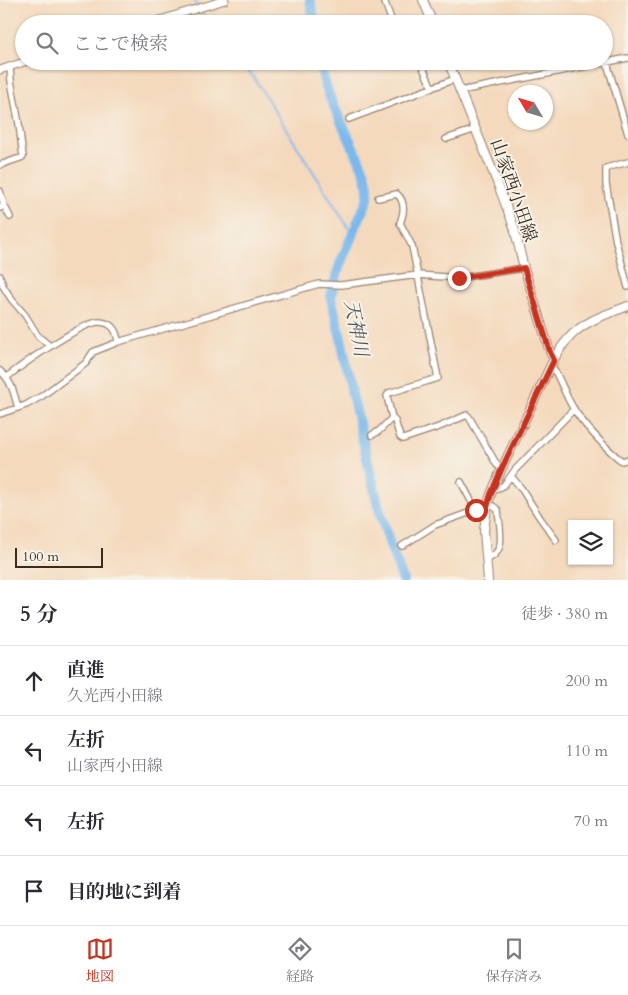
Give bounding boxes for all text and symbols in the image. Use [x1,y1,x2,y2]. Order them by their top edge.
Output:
search box [15,15,613,70]
icon: search [33,29,61,57]
text: ここで検索 [73,31,168,57]
north arrow [508,85,553,130]
street label: 山家西小田線 [484,135,543,245]
route end [448,267,471,290]
water label: 天神川 [338,298,375,361]
route start [465,499,488,522]
map controls [568,520,613,565]
button: layers [568,520,613,565]
scale bar [15,545,102,568]
text: 100 m [22,547,59,566]
text: 5 分 [20,600,57,629]
text: 徒歩 · 380 m [521,603,608,625]
text: 直進 [67,657,105,683]
icon: ahead [20,667,48,695]
text: 200 m [566,670,608,692]
text: 久光西小田線 [67,685,163,707]
text: 左折 [67,727,105,753]
icon: left [20,737,48,765]
text: 110 m [566,740,608,762]
text: 山家西小田線 [67,755,163,777]
icon: left [20,807,48,835]
text: 左折 [67,809,105,835]
text: 70 m [574,810,608,832]
icon: arrive [20,877,48,905]
text: 目的地に到着 [67,879,181,905]
tab: 地図 [86,935,114,986]
tab: 経路 [286,935,314,986]
tab: 保存済み [486,935,542,986]

